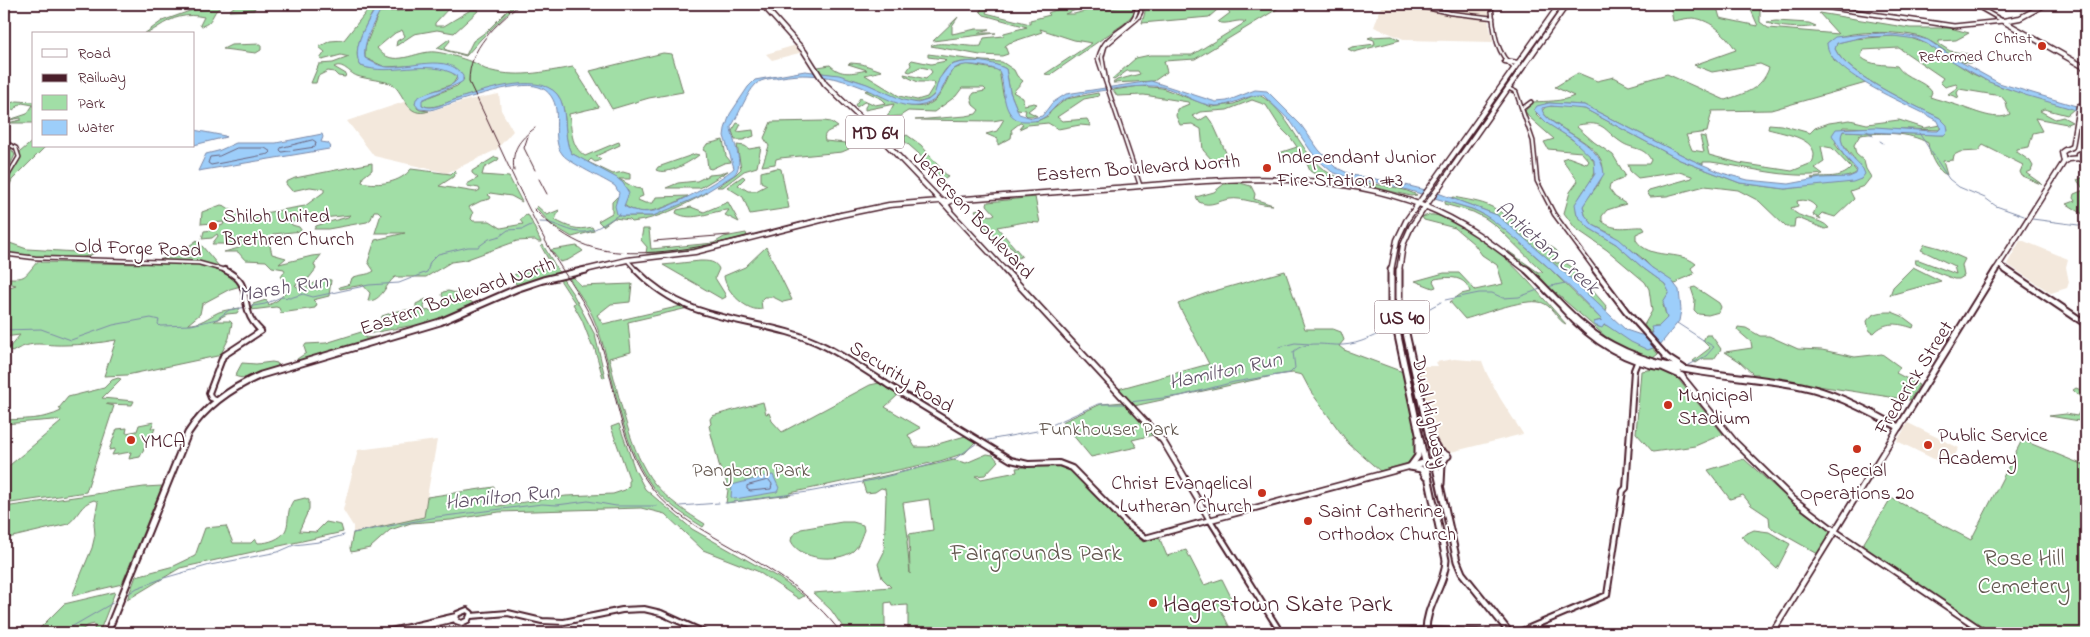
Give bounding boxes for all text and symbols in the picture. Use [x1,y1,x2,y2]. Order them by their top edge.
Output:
place label: Christ Reformed Church [1919,27,2033,69]
legend [32,32,195,148]
marker: Christ Reformed Church [2036,40,2048,52]
text: Road [78,43,111,65]
text: Railway [78,67,126,90]
text: Park [78,93,106,115]
road number: MD 64 [846,115,904,148]
text: Water [78,117,114,139]
place label: Independant Junior Fire Station #3 [1276,144,1437,196]
street label: Jefferson Boulevard [905,145,1040,287]
street label: Eastern Boulevard North [1035,148,1241,191]
marker: Independant Junior Fire Station #3 [1261,162,1273,174]
water label: Antietam Creek [1488,195,1606,303]
place label: Shiloh United Brethren Church [222,203,354,255]
marker: Shiloh United Brethren Church [207,220,219,232]
street label: Old Forge Road [74,233,202,267]
street label: Eastern Boulevard North [356,250,559,344]
water label: Marsh Run [236,267,331,311]
road number: US 40 [1374,300,1430,334]
street label: Frederick Street [1868,315,1962,442]
street label: Security Road [843,335,958,422]
water label: Hamilton Run [1166,345,1285,399]
street label: Dual Highway [1401,353,1455,471]
place label: Municipal Stadium [1678,382,1753,434]
marker: Municipal Stadium [1662,399,1674,411]
park label: Funkhouser Park [1038,416,1179,445]
place label: Public Service Academy [1938,422,2048,474]
place label: YMCA [141,428,186,457]
marker: YMCA [125,434,137,446]
marker: Public Service Academy [1922,439,1934,451]
marker: Special Operations 20 [1851,443,1863,455]
park label: Pangborn Park [692,457,810,487]
place label: Special Operations 20 [1800,457,1915,509]
place label: Christ Evangelical Lutheran Church [1111,470,1252,522]
water label: Hamilton Run [444,477,561,519]
marker: Christ Evangelical Lutheran Church [1256,487,1268,499]
place label: Saint Catherine Orthodox Church [1318,498,1456,550]
marker: Saint Catherine Orthodox Church [1302,515,1314,527]
park label: Fairgrounds Park [949,537,1122,572]
park label: Rose Hill Cemetery [1978,542,2070,606]
place label: Hagerstown Skate Park [1163,588,1393,623]
marker: Hagerstown Skate Park [1147,597,1159,609]

